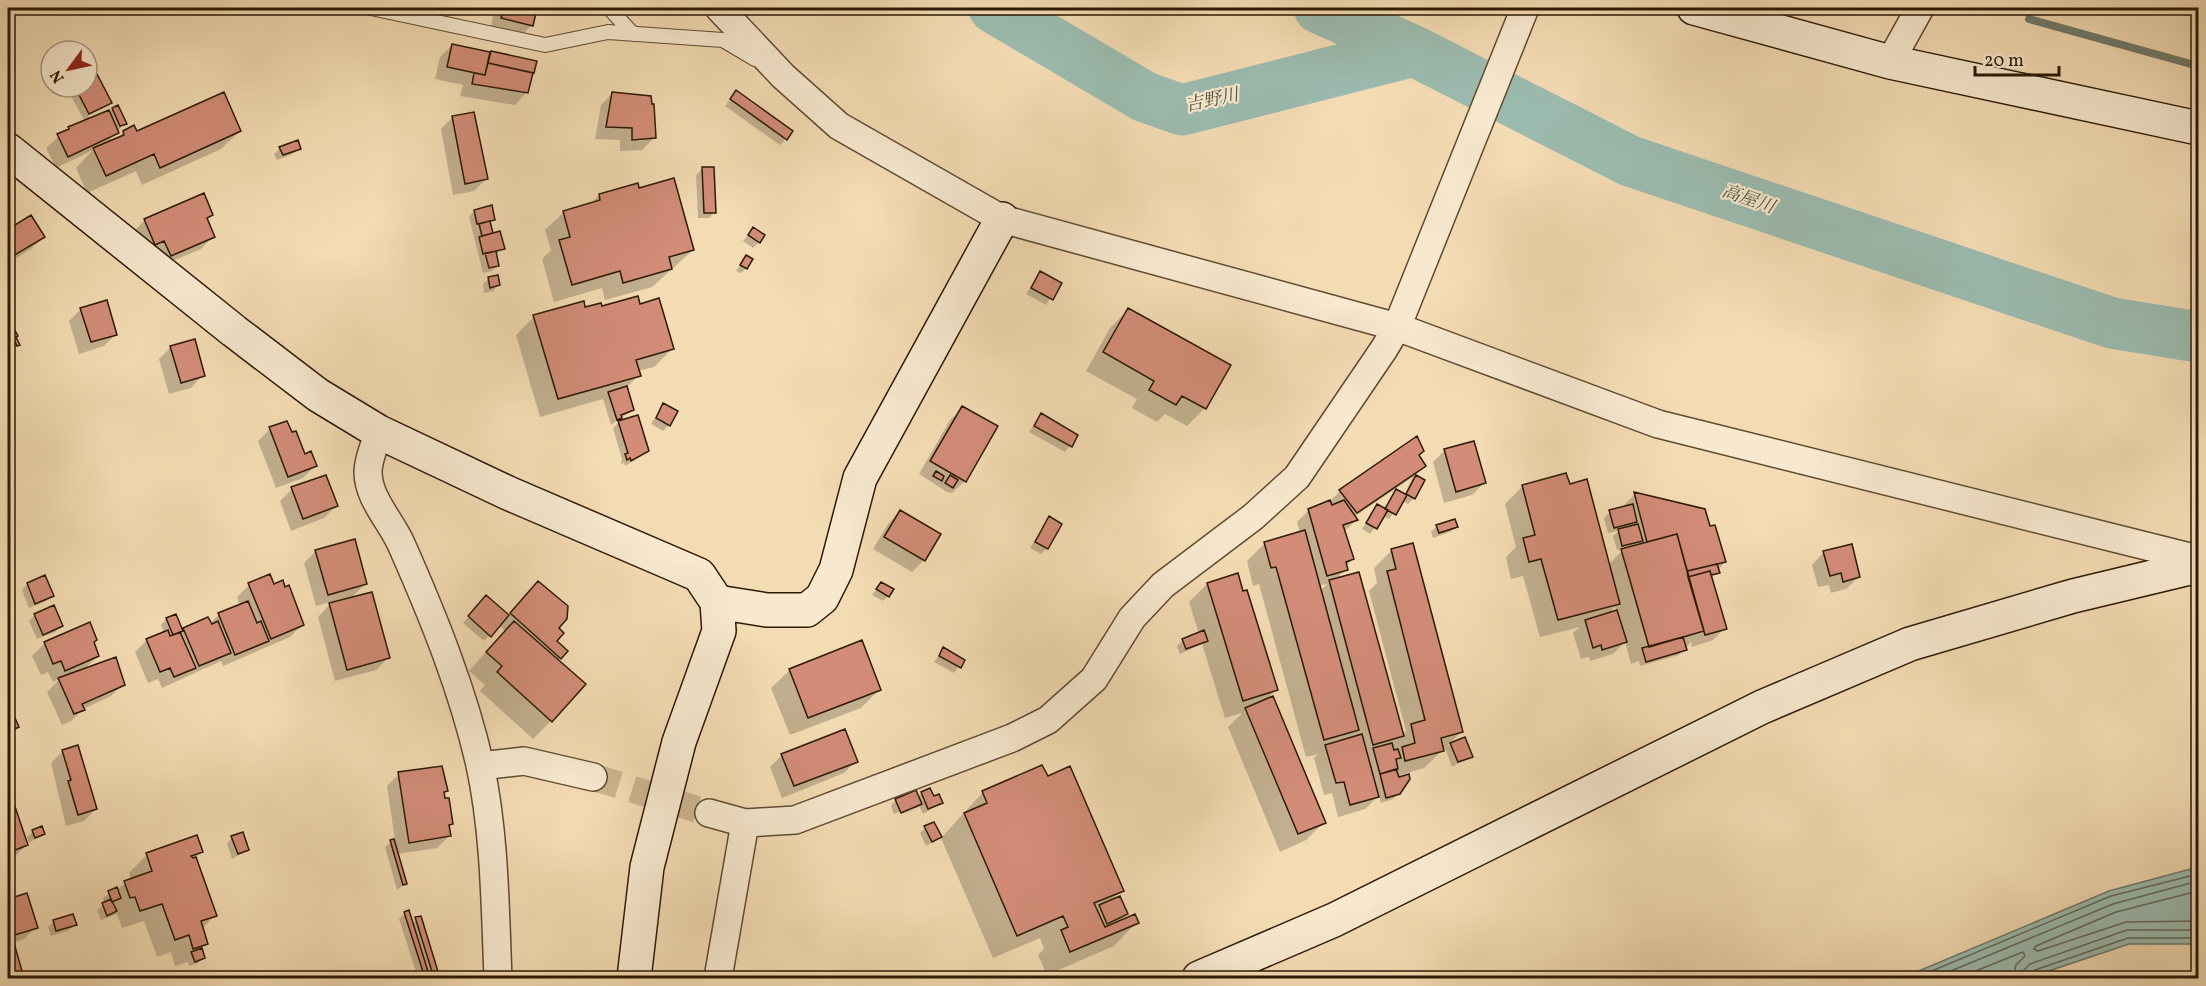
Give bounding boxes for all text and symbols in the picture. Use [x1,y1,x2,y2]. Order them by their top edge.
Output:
north arrow [39,39,99,99]
scale bar [1975,39,2059,77]
text: 20 m [1984,49,2024,74]
text: N [46,65,70,87]
water label: 吉野川 [1183,83,1243,119]
water label: 高屋川 [1718,179,1779,221]

